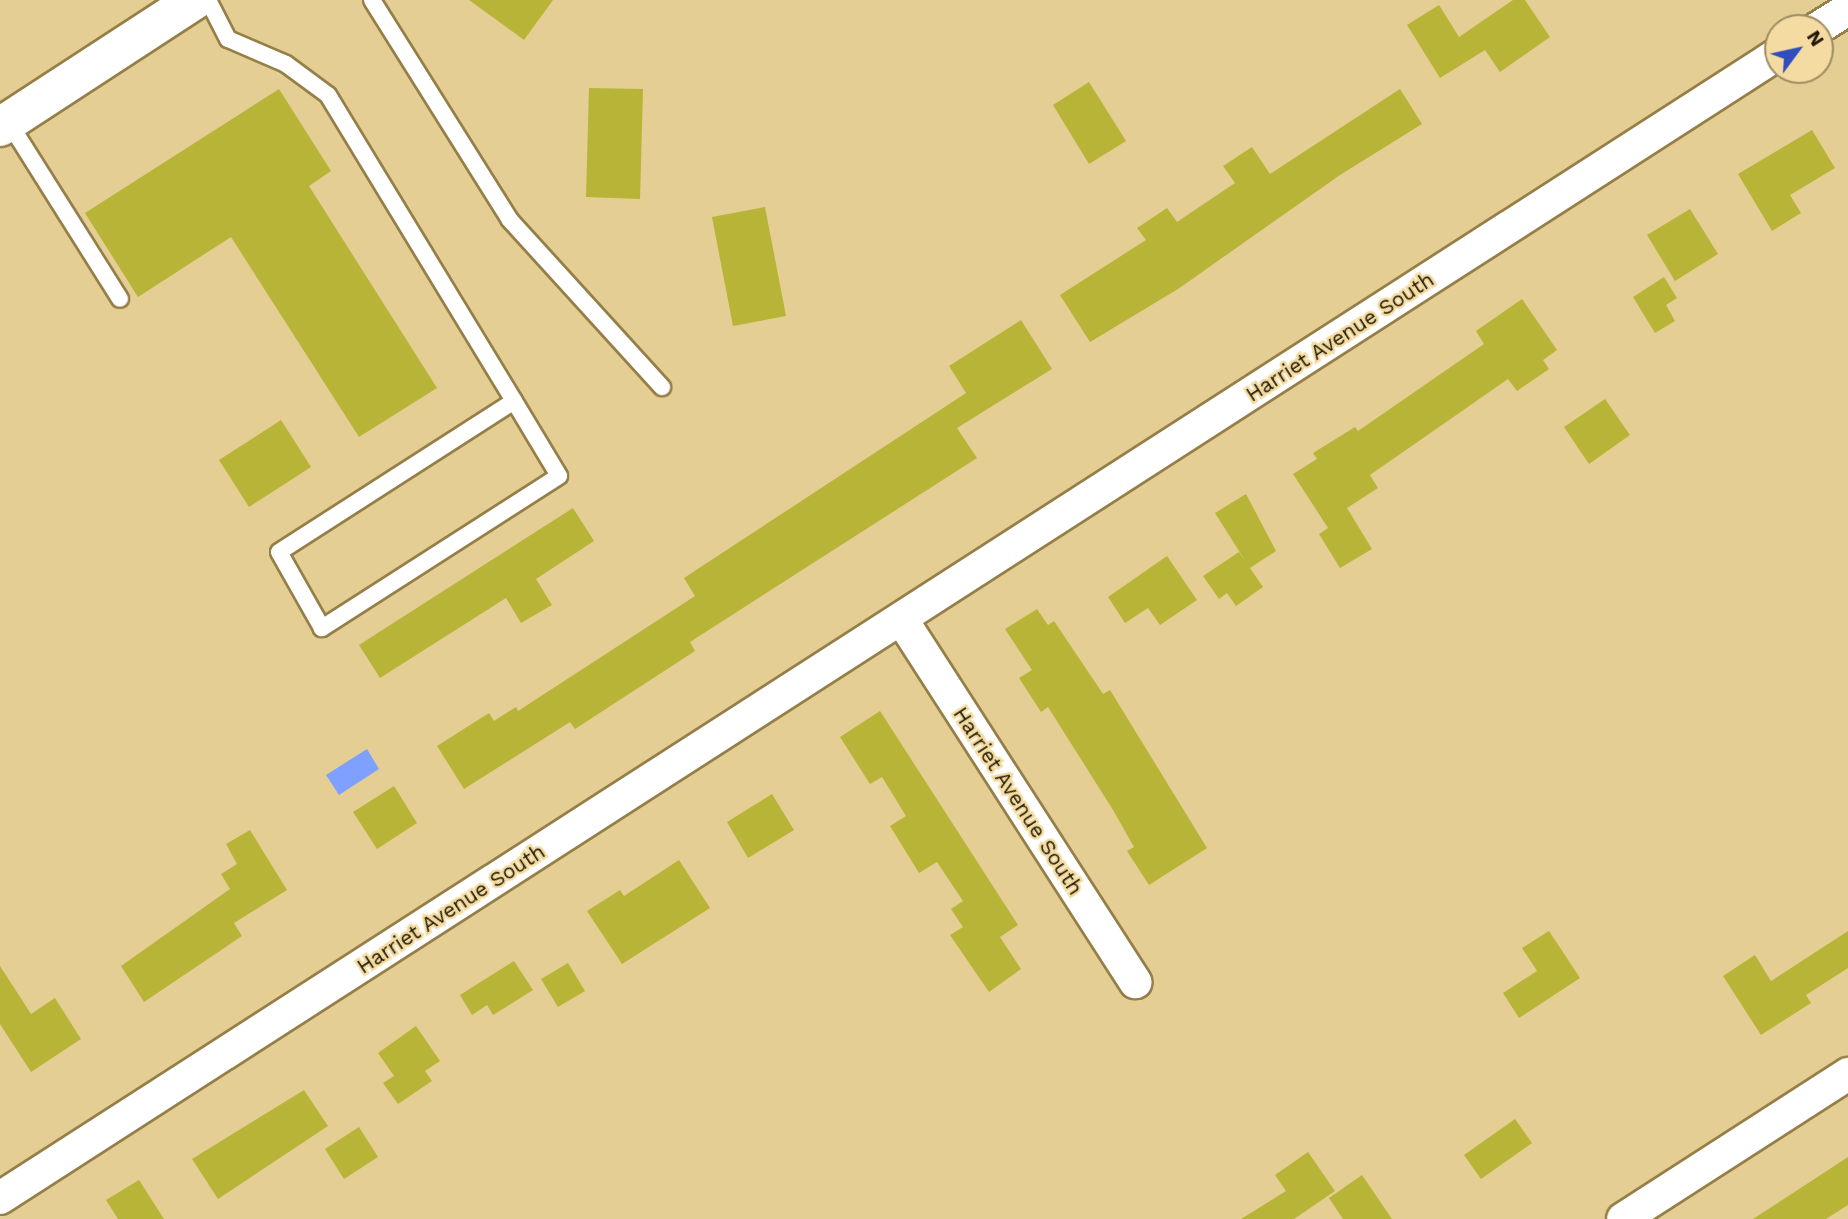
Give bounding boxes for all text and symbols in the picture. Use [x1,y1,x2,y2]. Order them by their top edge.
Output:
north arrow [1764,14,1834,84]
text: N [1802,26,1829,51]
street label: Harriet Avenue South [1241,267,1439,407]
street label: Harriet Avenue South [948,702,1088,900]
street label: Harriet Avenue South [352,839,550,979]

